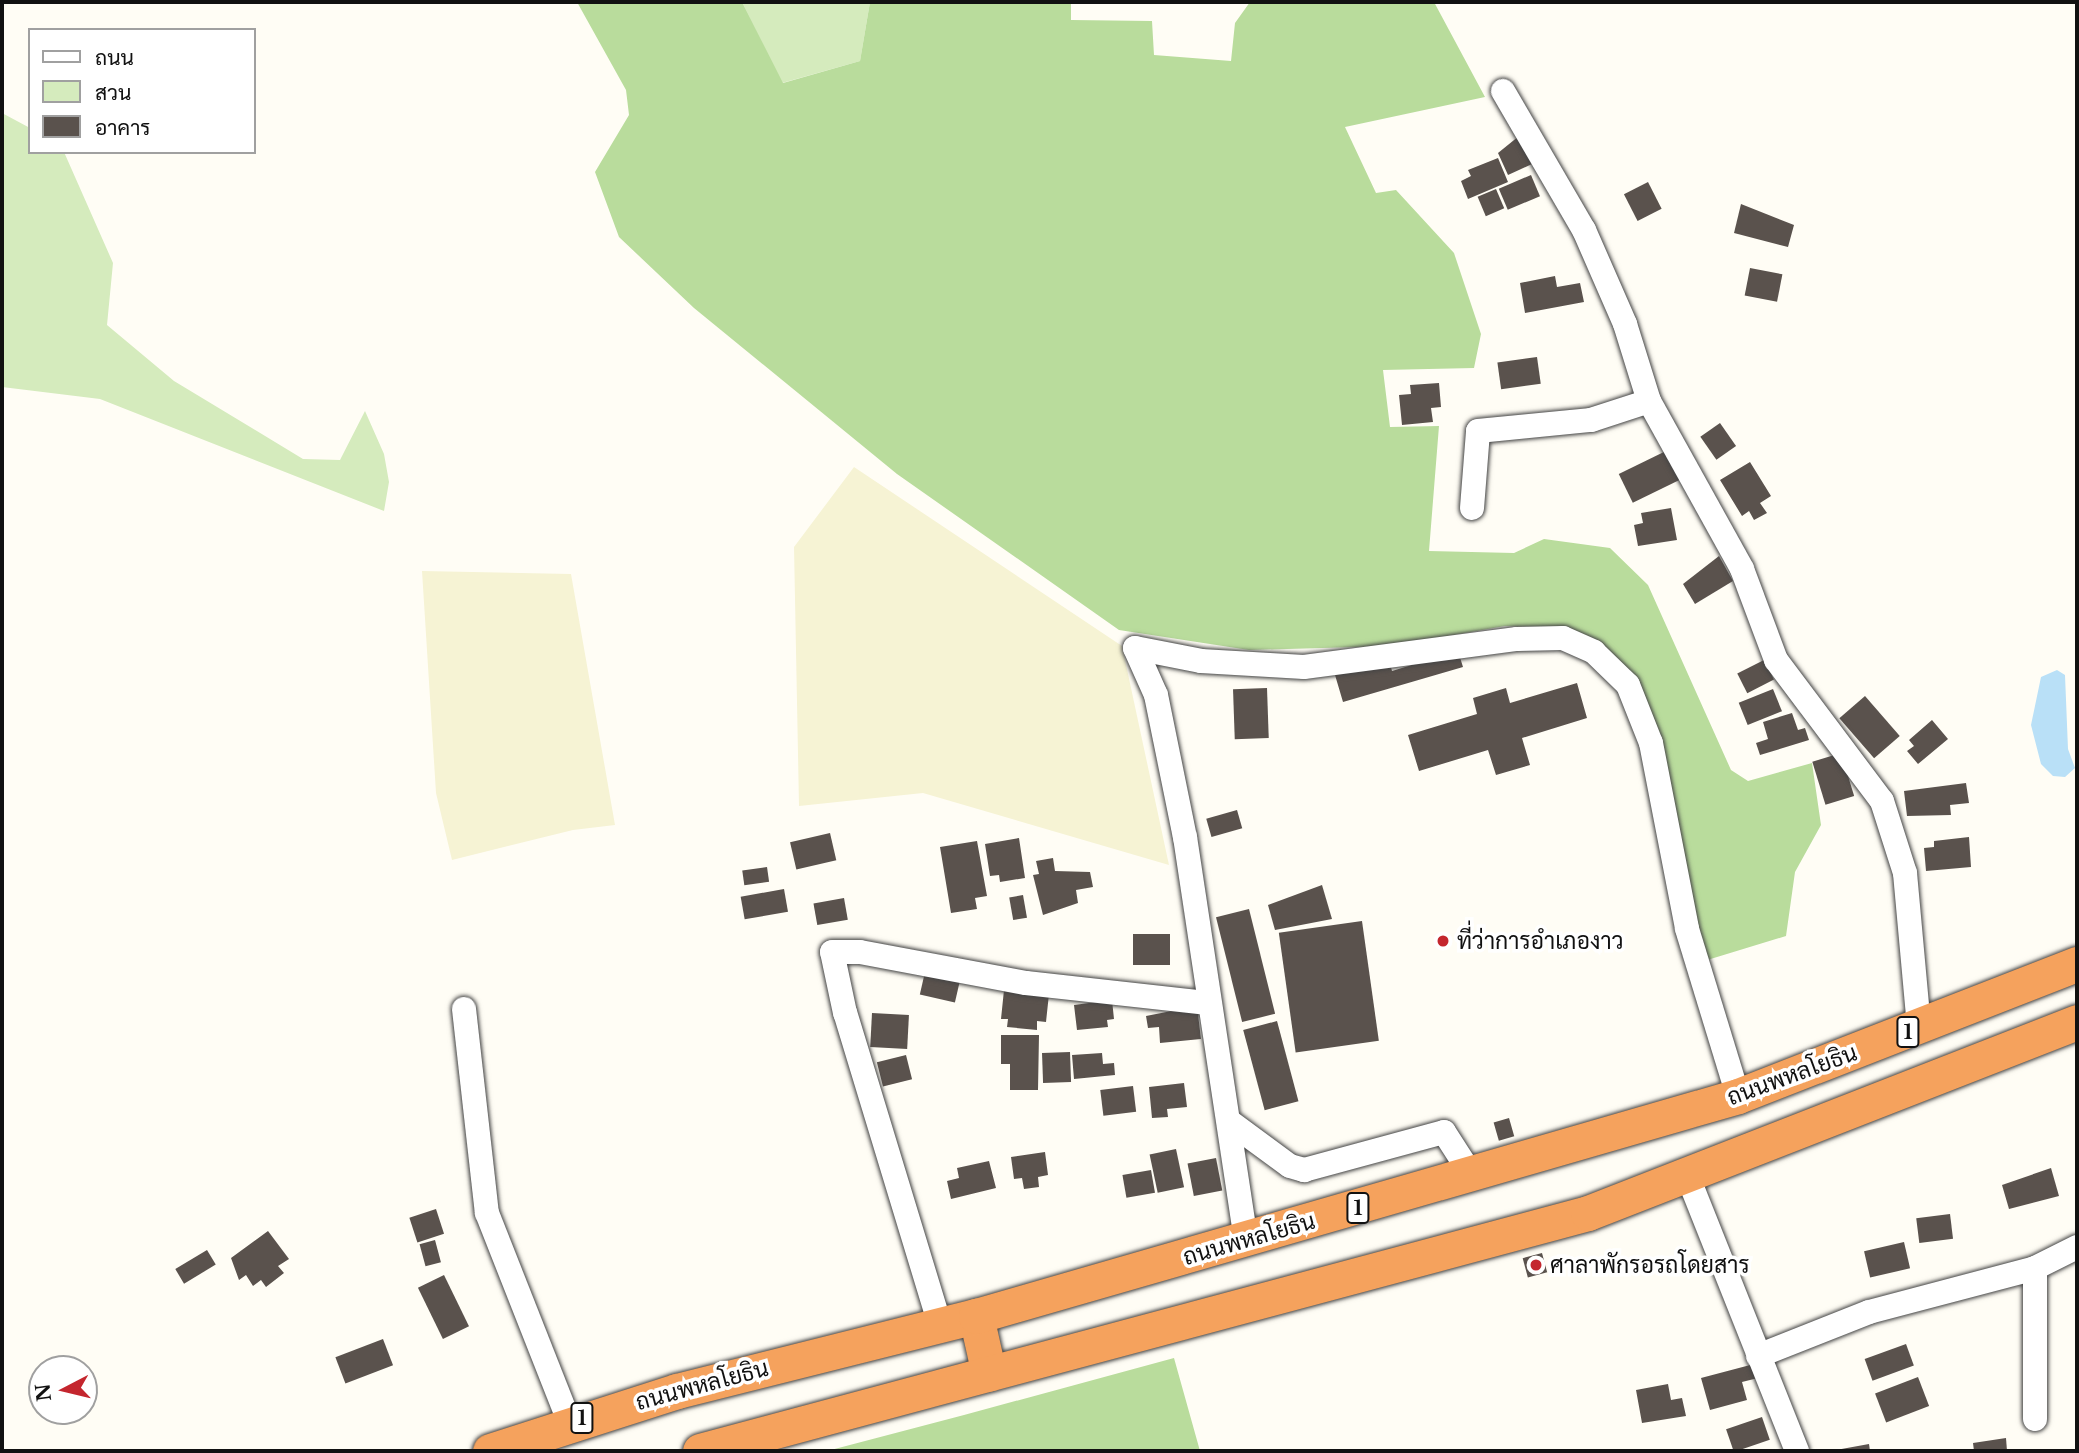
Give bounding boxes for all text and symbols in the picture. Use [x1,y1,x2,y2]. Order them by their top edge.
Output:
legend [28,28,256,154]
text: ถนน [95,45,134,71]
text: สวน [95,80,131,106]
text: อาคาร [95,115,151,141]
place label: ที่ว่าการอำเภองาว [1457,927,1623,955]
marker: ที่ว่าการอำเภองาว [1435,933,1451,949]
road number: 1 [1896,1014,1920,1050]
street label: ถนนพหลโยธิน [1723,1039,1861,1111]
road number: 1 [1346,1190,1370,1226]
street label: ถนนพหลโยธิน [1180,1207,1318,1271]
place label: ศาลาพักรอรถโดยสาร [1550,1251,1750,1279]
marker: ศาลาพักรอรถโดยสาร [1528,1257,1544,1273]
street label: ถนนพหลโยธิน [633,1354,771,1416]
north arrow [28,1355,98,1425]
text: N [31,1382,56,1403]
road number: 1 [570,1400,594,1436]

